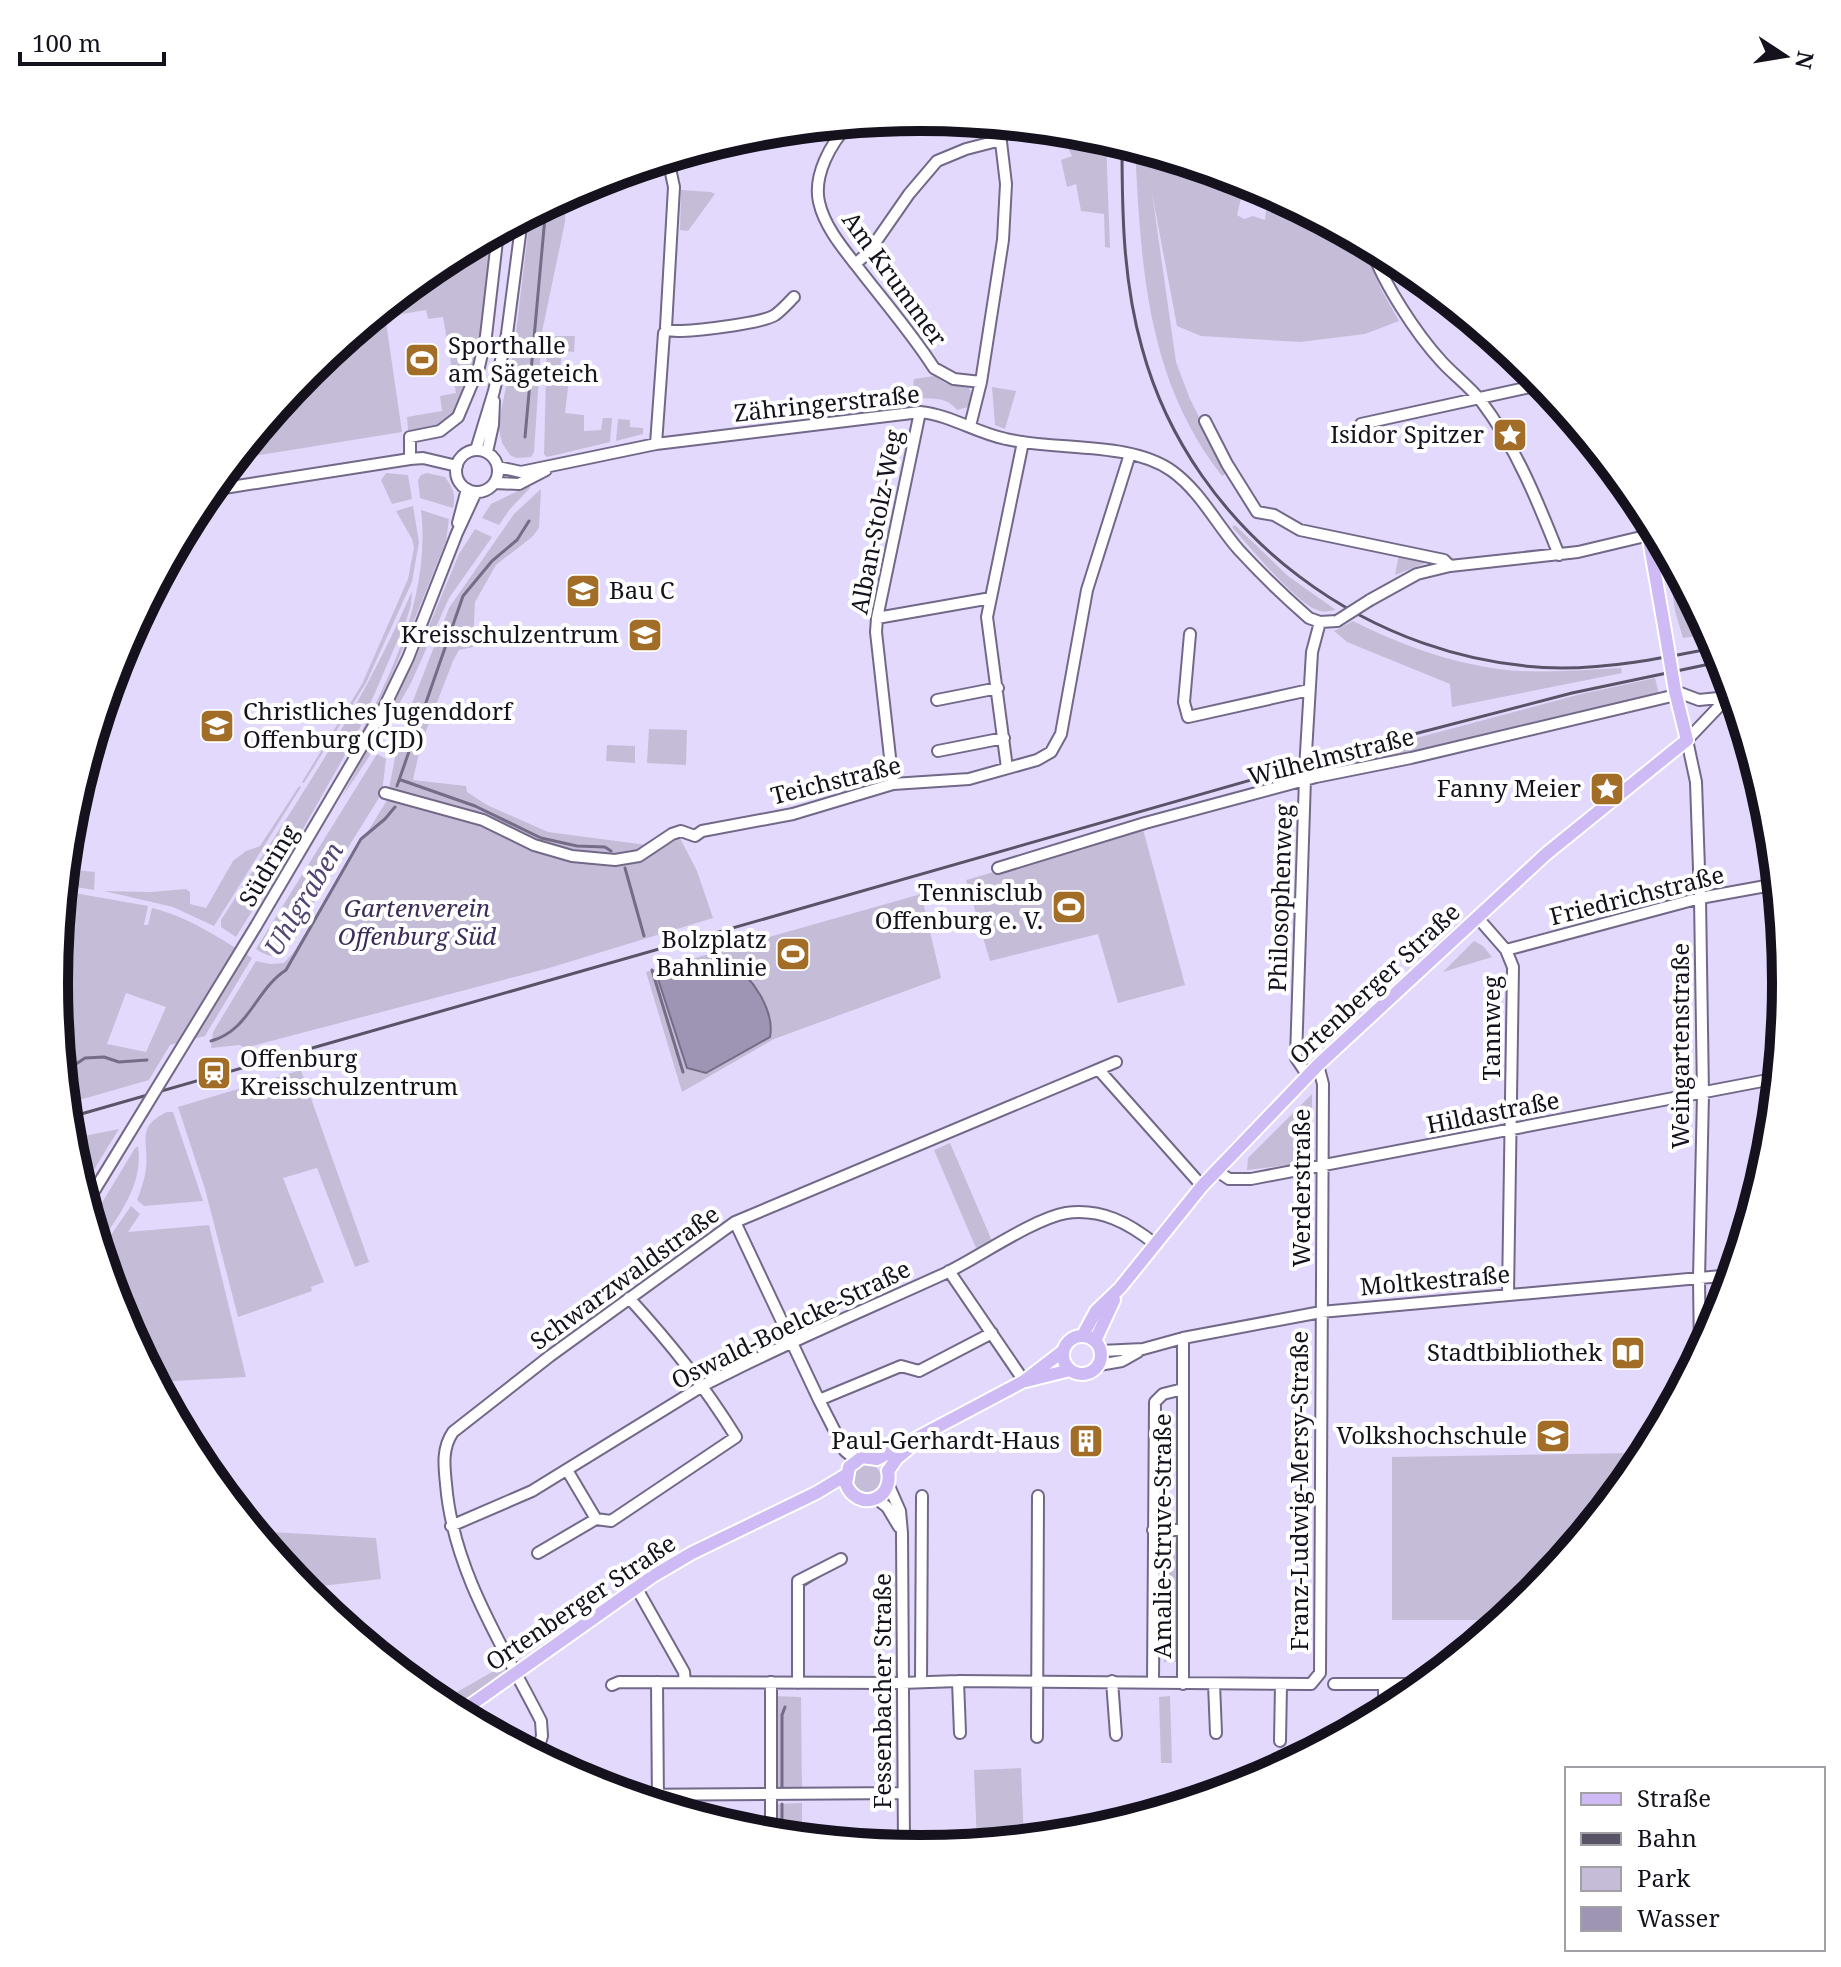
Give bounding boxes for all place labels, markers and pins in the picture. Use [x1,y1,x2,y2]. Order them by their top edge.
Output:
place label: Sporthalle am Sägeteich [448,328,599,389]
sports icon: Sporthalle am Sägeteich [403,341,441,379]
place icon: Isidor Spitzer [1491,416,1529,454]
place label: Isidor Spitzer [1330,417,1484,450]
school or university icon: Bau C [564,572,602,610]
place label: Bau C [609,573,674,606]
school or university icon: Kreisschulzentrum [626,616,664,654]
place label: Kreisschulzentrum [401,617,619,650]
place label: Christliches Jugenddorf Offenburg (CJD) [243,694,514,755]
school or university icon: Christliches Jugenddorf Offenburg (CJD) [198,707,236,745]
place icon: Fanny Meier [1588,770,1626,808]
place label: Fanny Meier [1437,771,1581,804]
place label: Tennisclub Offenburg e. V. [875,875,1043,936]
sports icon: Tennisclub Offenburg e. V. [1050,888,1088,926]
place label: Bolzplatz Bahnlinie [656,922,767,983]
sports icon: Bolzplatz Bahnlinie [774,935,812,973]
place label: Offenburg Kreisschulzentrum [240,1041,459,1102]
station icon: Offenburg Kreisschulzentrum [195,1054,233,1092]
library icon: Stadtbibliothek [1609,1334,1647,1372]
place label: Stadtbibliothek [1427,1335,1603,1368]
school or university icon: Volkshochschule [1534,1417,1572,1455]
place label: Volkshochschule [1337,1418,1527,1451]
building icon: Paul-Gerhardt-Haus [1067,1422,1105,1460]
place label: Paul-Gerhardt-Haus [831,1423,1060,1456]

